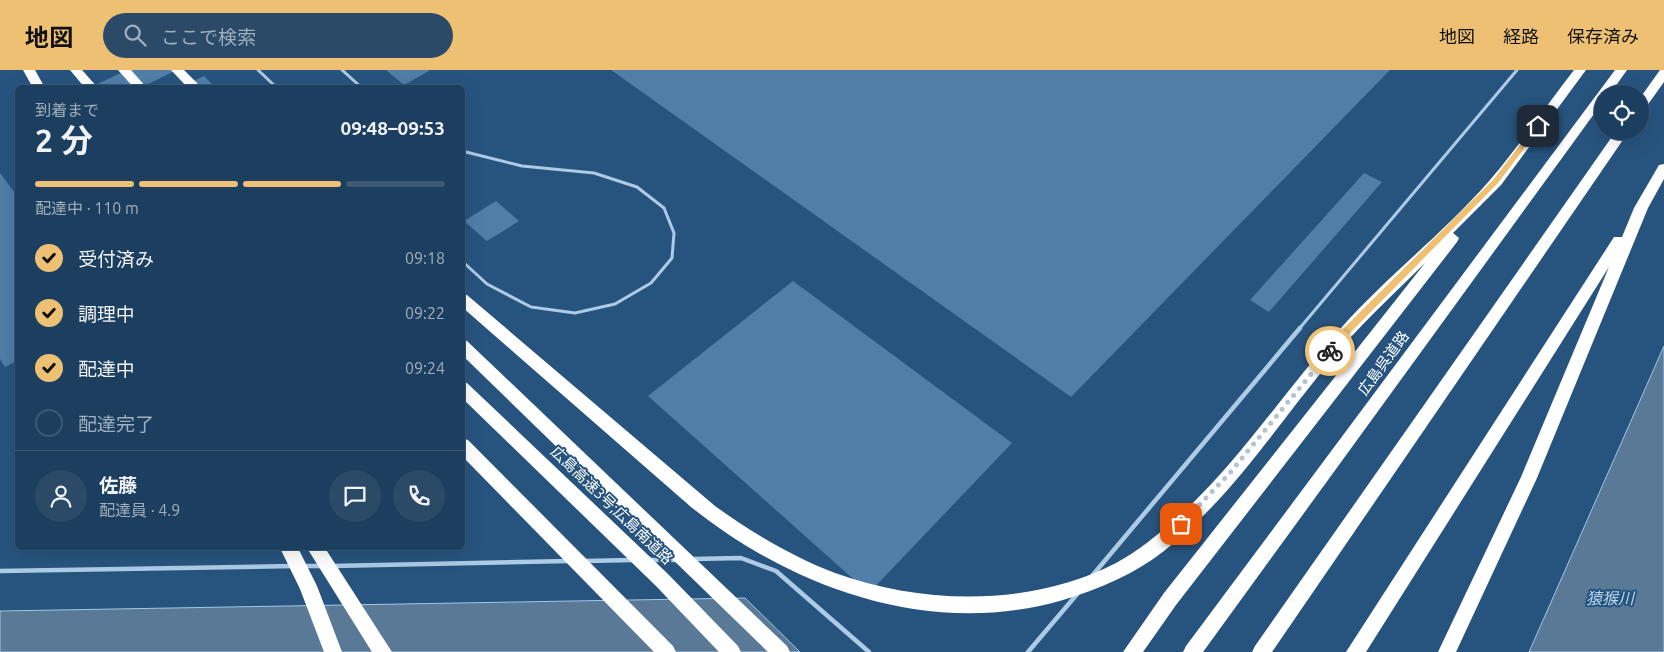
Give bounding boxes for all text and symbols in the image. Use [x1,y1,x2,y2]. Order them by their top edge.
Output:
search box [103,13,453,58]
icon: search [121,21,149,49]
text: 地図 [25,24,73,51]
text: ここで検索 [161,26,256,48]
text: 地図 [1439,26,1475,46]
text: 経路 [1503,26,1539,46]
text: 保存済み [1567,26,1639,46]
map controls [1594,85,1649,140]
button: locate [1594,85,1649,140]
text: 到着まで [35,101,99,119]
pin [1517,105,1559,147]
icon: home [1524,112,1552,140]
text: 09:48–09:53 [340,117,445,139]
text: 2 分 [35,122,93,158]
text: 配達中 · 110 m [35,199,139,217]
icon: check [35,244,63,272]
text: 受付済み [78,248,154,270]
text: 09:18 [405,249,445,267]
icon: check [35,299,63,327]
text: 調理中 [78,303,135,325]
text: 09:22 [405,304,445,322]
courier [1305,326,1355,376]
street label: 広島呉道路 [1354,328,1412,398]
icon: bike [1316,337,1344,365]
icon: check [35,354,63,382]
text: 配達中 [78,358,135,380]
text: 09:24 [405,359,445,377]
text: 配達完了 [78,413,154,435]
street label: 広島高速3号;広島南道路 [548,443,676,567]
button: person [35,470,87,522]
button: chat [329,470,381,522]
button: phone [393,470,445,522]
text: 佐藤 [99,474,137,496]
text: 配達員 · 4.9 [99,501,180,519]
pin [1160,503,1202,545]
icon: bag [1167,510,1195,538]
water label: 猿猴川 [1586,589,1636,607]

